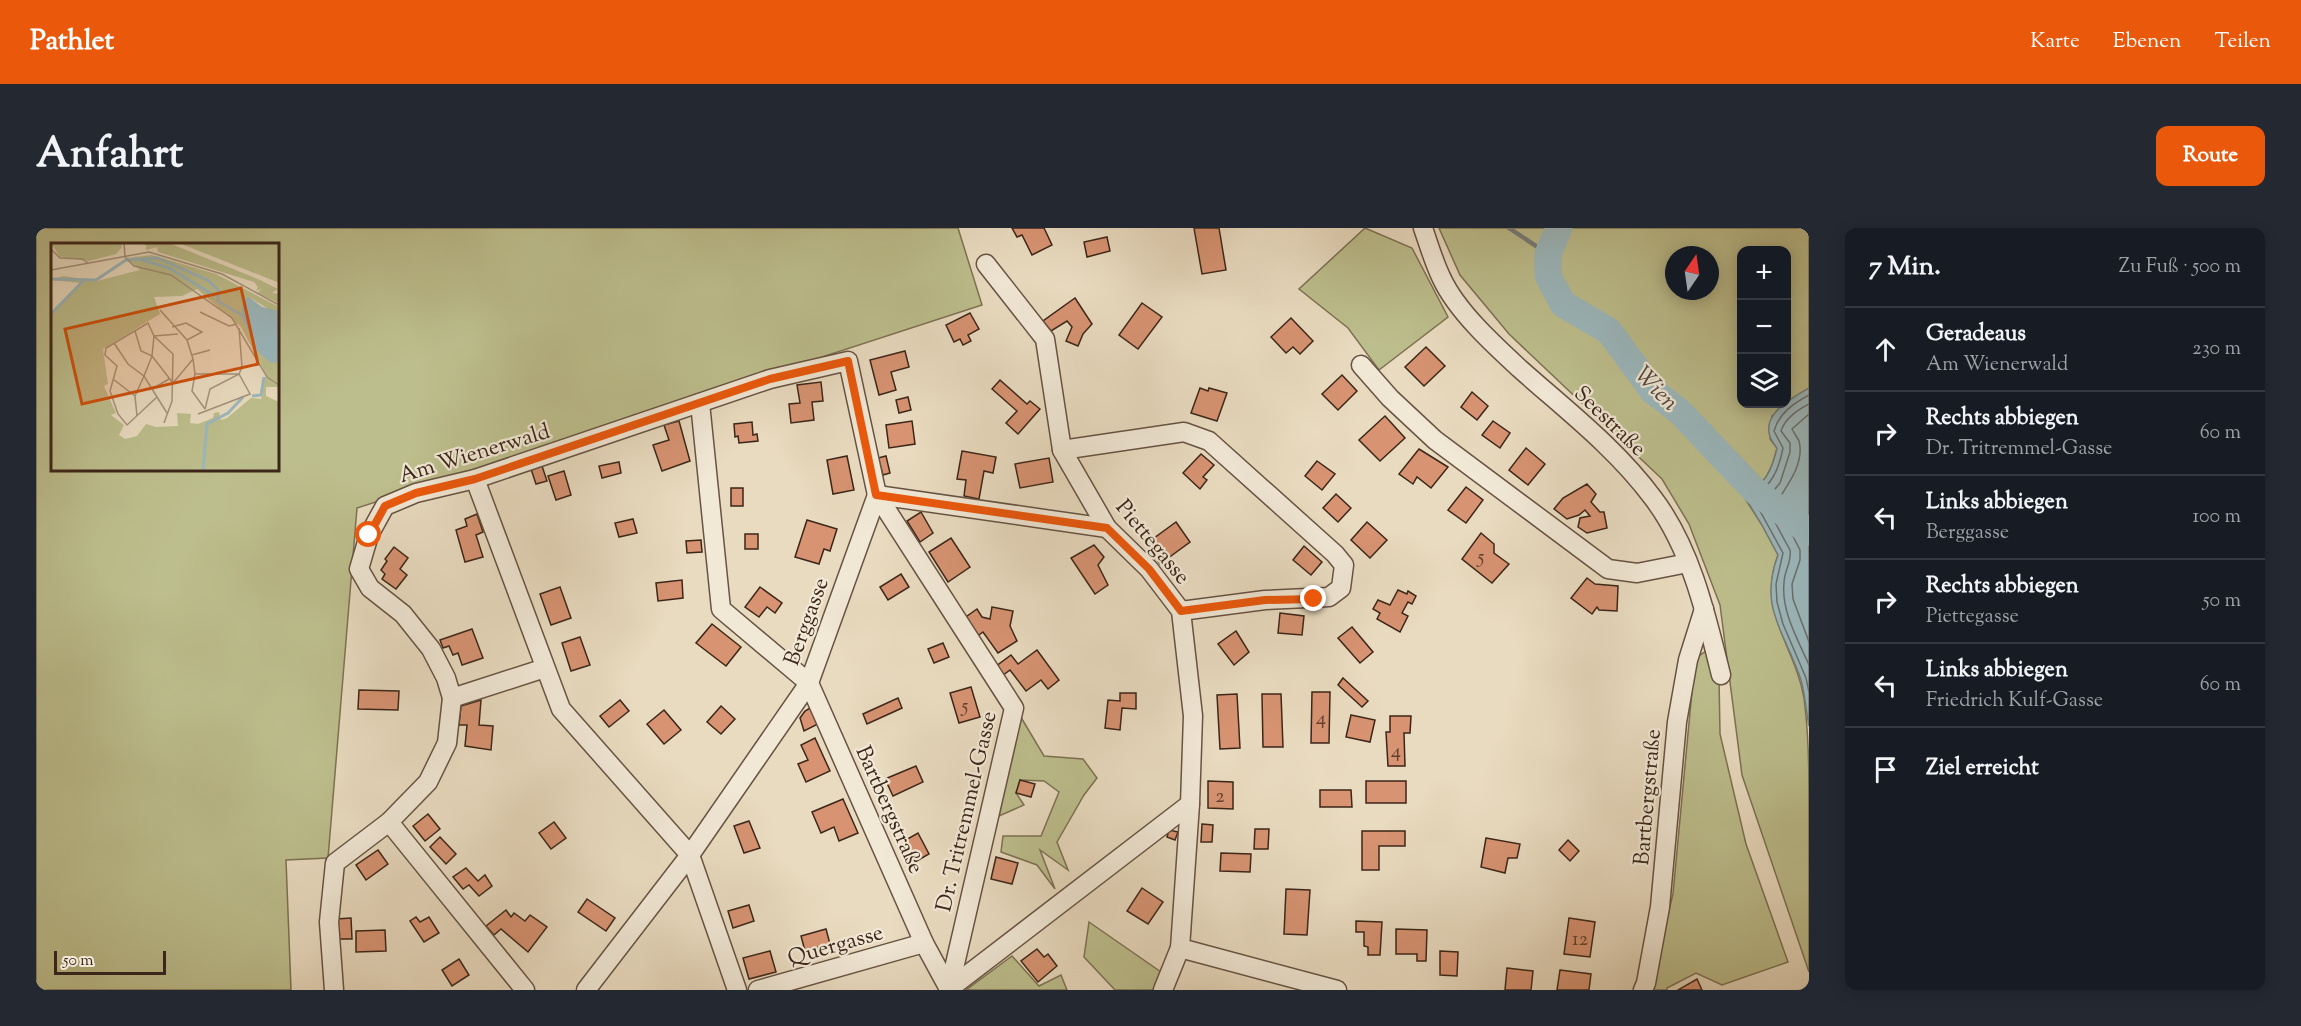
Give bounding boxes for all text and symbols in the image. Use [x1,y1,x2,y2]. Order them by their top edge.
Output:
text: Pathlet [30,22,114,62]
text: Karte [2030,27,2080,57]
text: Ebenen [2113,27,2181,57]
text: Teilen [2214,27,2271,57]
text: Anfahrt [36,126,183,186]
button: Route [2156,126,2265,186]
inset map [51,243,279,471]
north arrow [1665,246,1719,300]
map controls [1737,246,1791,408]
button: + [1737,246,1791,300]
text: 7 Min. [1869,249,1941,286]
text: Zu Fuß · 500 m [2119,253,2241,282]
button: − [1737,300,1791,354]
text: Geradeaus [1926,319,2026,351]
icon: ahead [1869,333,1902,366]
text: 230 m [2192,335,2241,364]
text: Am Wienerwald [1926,351,2068,380]
button: layers [1737,354,1791,408]
water label: Wien [1626,359,1686,420]
street label: Seestraße [1565,379,1652,465]
text: Rechts abbiegen [1926,403,2079,435]
street label: Am Wienerwald [395,417,554,493]
icon: right [1869,417,1902,450]
text: 60 m [2200,419,2241,448]
text: Dr. Tritremmel-Gasse [1926,435,2112,464]
text: Links abbiegen [1926,487,2068,519]
street label: Piettegasse [1107,494,1197,592]
icon: left [1869,501,1902,534]
text: 100 m [2192,503,2241,532]
text: Berggasse [1926,519,2009,548]
route start [355,521,381,547]
house number: 5 [1477,544,1485,573]
text: Rechts abbiegen [1926,571,2079,603]
street label: Berggasse [777,574,838,670]
route end [1300,585,1326,611]
icon: right [1869,585,1902,618]
text: 50 m [2203,587,2241,616]
text: Piettegasse [1926,603,2019,632]
text: Links abbiegen [1926,655,2068,687]
icon: left [1869,669,1902,702]
text: 60 m [2200,671,2241,700]
text: Friedrich Kulf-Gasse [1926,687,2103,716]
house number: 5 [961,693,969,722]
house number: 4 [1316,705,1326,734]
street label: Dr. Tritremmel-Gasse [929,708,1007,915]
street label: Bartbergstraße [1627,728,1671,867]
house number: 4 [1391,738,1401,767]
street label: Bartbergstraße [846,741,931,879]
icon: arrive [1869,753,1902,786]
text: Ziel erreicht [1926,753,2039,785]
house number: 2 [1215,783,1225,812]
street label: Quergasse [784,918,887,976]
house number: 12 [1572,926,1588,955]
scale bar [54,948,166,976]
text: 50 m [63,950,94,973]

